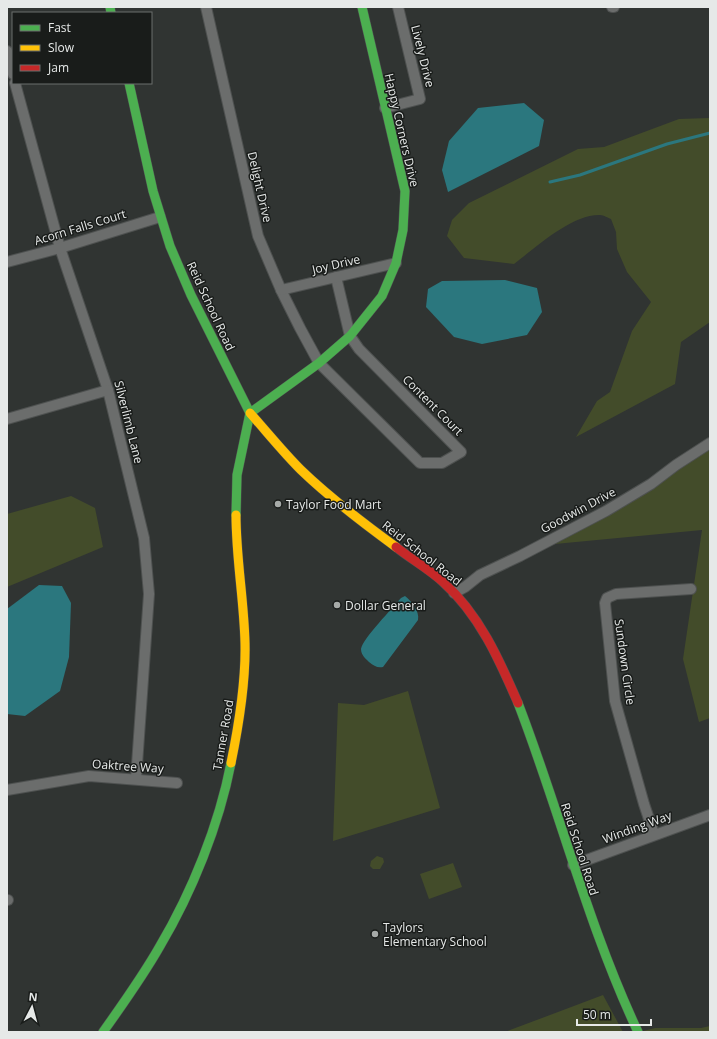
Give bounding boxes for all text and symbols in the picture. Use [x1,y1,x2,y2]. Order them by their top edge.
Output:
legend [12,12,152,84]
text: Fast [48,19,71,36]
street label: Lively Drive [407,23,439,89]
text: Slow [48,39,75,56]
text: Jam [47,59,69,76]
street label: Happy Corners Drive [381,71,423,189]
street label: Delight Drive [244,150,276,224]
street label: Acorn Falls Court [32,205,128,249]
street label: Joy Drive [309,250,362,278]
street label: Reid School Road [183,259,239,353]
street label: Content Court [399,371,467,439]
street label: Silverlimb Lane [110,379,148,466]
street label: Goodwin Drive [538,483,619,537]
place label: Taylor Food Mart [286,496,381,513]
marker: Taylor Food Mart [273,499,283,509]
street label: Reid School Road [379,517,465,589]
place label: Dollar General [345,597,426,614]
marker: Dollar General [332,600,342,610]
street label: Sundown Circle [611,618,639,706]
street label: Tanner Road [208,698,238,772]
street label: Oaktree Way [92,755,165,777]
street label: Reid School Road [557,800,603,898]
street label: Winding Way [600,806,675,847]
place label: Taylors Elementary School [383,919,487,950]
marker: Taylors Elementary School [370,929,380,939]
north arrow [12,987,52,1027]
text: N [28,989,38,1004]
scale bar [577,1001,651,1027]
text: 50 m [583,1006,611,1023]

